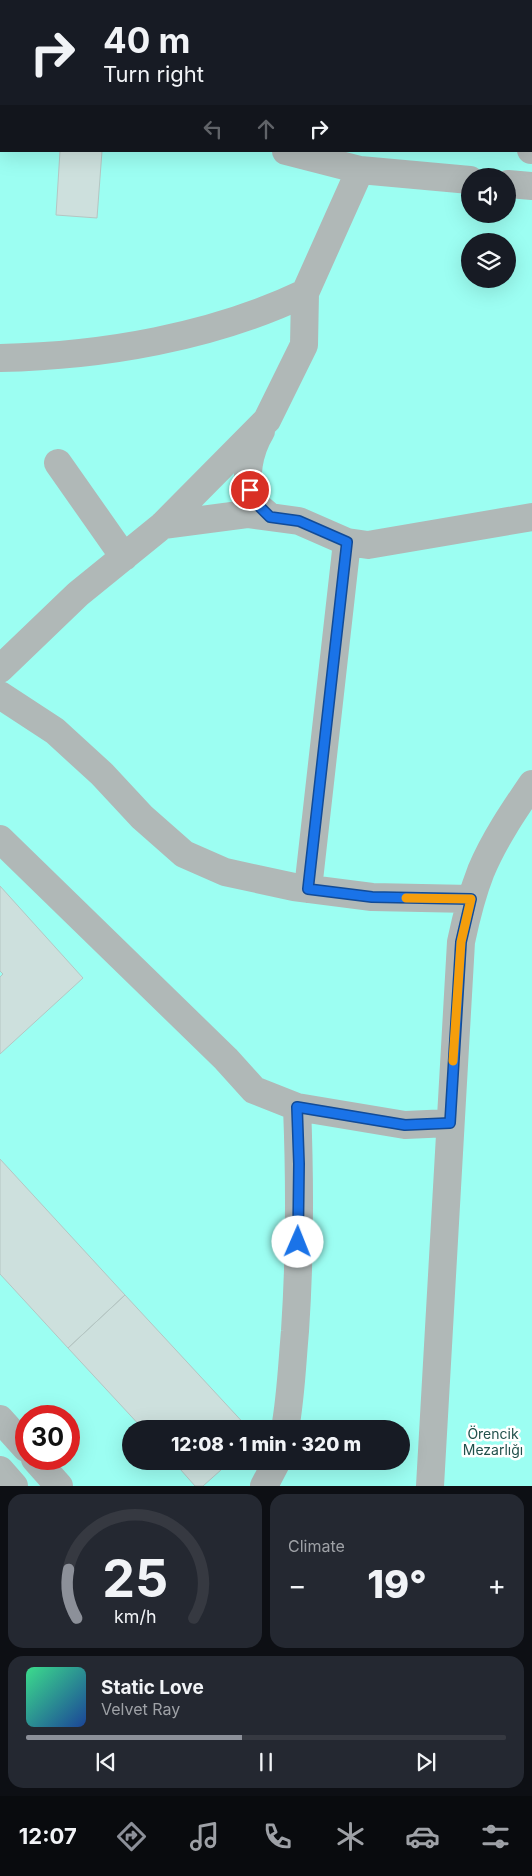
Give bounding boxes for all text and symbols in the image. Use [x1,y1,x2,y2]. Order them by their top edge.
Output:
text: 40 m [103,19,191,61]
icon: right [20,20,85,85]
text: Turn right [103,61,204,87]
icon: left [199,115,227,143]
icon: ahead [252,115,280,143]
icon: right [305,115,333,143]
map controls [461,168,516,288]
button: sound [461,168,516,223]
button: layers [461,233,516,288]
pin [229,469,271,511]
icon: arrive [236,476,264,504]
position arrow [271,1215,323,1267]
speed limit sign: 30 [15,1405,80,1470]
park label: Örencik Mezarlığı [463,1425,523,1458]
text: 12:08 · 1 min · 320 m [171,1433,361,1456]
text: Climate [288,1536,345,1556]
text: 25 [102,1547,168,1610]
text: 19° [367,1561,427,1607]
text: − [288,1568,307,1602]
text: + [487,1568,506,1602]
text: km/h [114,1606,156,1627]
text: Static Love [101,1676,204,1699]
text: Velvet Ray [101,1699,180,1719]
icon: previous [92,1748,120,1776]
icon: pause [252,1748,280,1776]
icon: next [412,1748,440,1776]
icon: directions [114,1819,149,1854]
icon: music [187,1819,222,1854]
icon: phone [260,1819,295,1854]
icon: climate [333,1819,368,1854]
icon: car [405,1819,440,1854]
icon: filters [478,1819,513,1854]
text: 12:07 [19,1823,77,1849]

